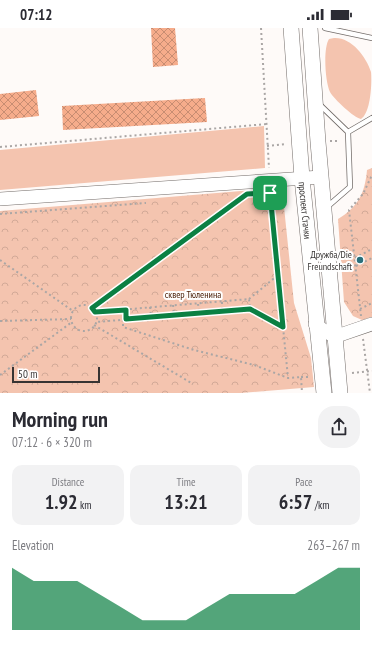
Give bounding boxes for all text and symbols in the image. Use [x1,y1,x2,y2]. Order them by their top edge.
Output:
text: 07:12 [20,5,52,24]
pin [253,176,287,210]
street label: проспект Стачки [295,181,314,240]
icon: arrive [259,182,281,204]
place label: Дружба/Die Freundschaft [307,248,352,273]
marker: Дружба/Die Freundschaft [355,255,365,265]
park label: сквер Тюленина [165,288,221,301]
scale bar [12,365,100,384]
text: 50 m [18,367,37,381]
text: Morning run [12,405,108,433]
button: share [318,406,360,448]
text: 07:12 · 6 × 320 m [12,434,92,451]
text: Distance [52,475,84,489]
text: Time [176,475,196,489]
text: Pace [295,475,313,489]
text: 1.92 [45,489,78,515]
text: 13:21 [164,489,208,515]
text: 6:57 [279,489,312,515]
text: km [78,498,91,512]
text: /km [312,498,329,512]
text: Elevation [12,537,54,554]
text: 263–267 m [307,537,360,554]

